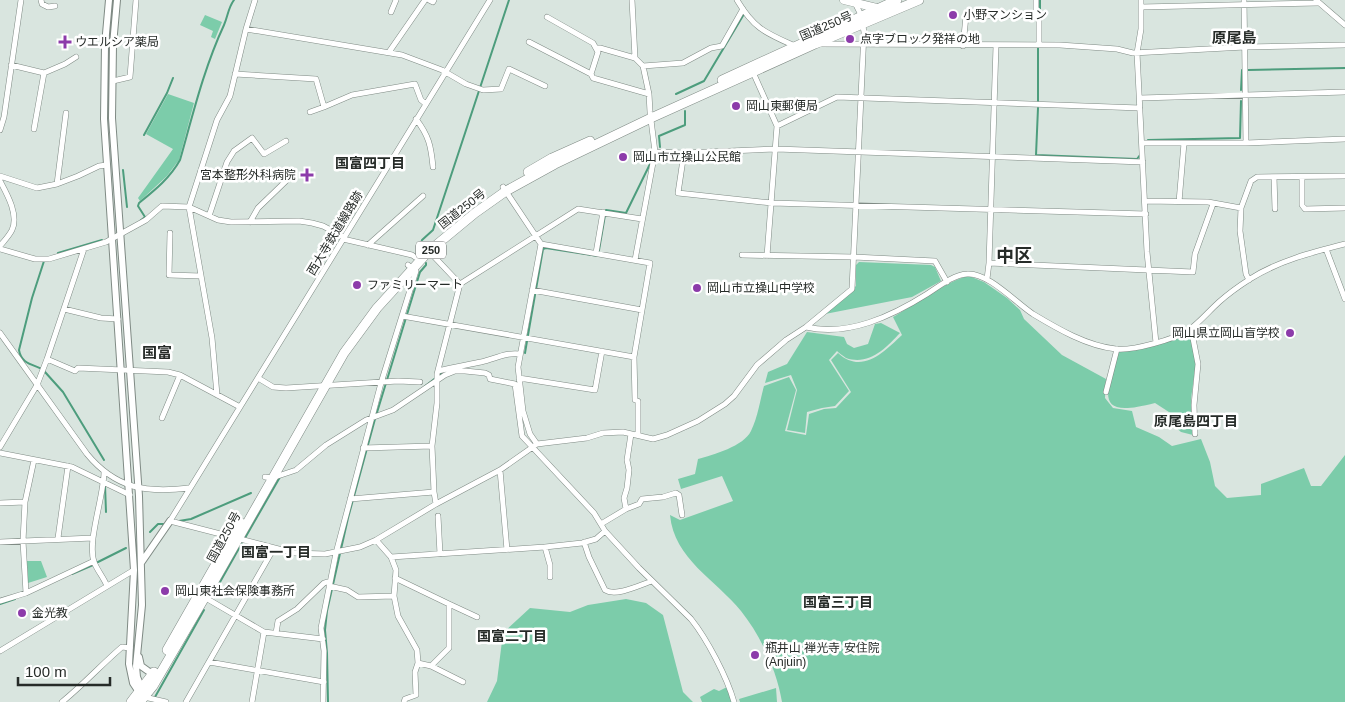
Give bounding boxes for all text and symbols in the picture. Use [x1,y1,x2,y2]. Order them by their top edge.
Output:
place label: 小野マンション [963,8,1047,22]
street label: 国道250号 [797,9,855,43]
marker: 小野マンション [947,9,959,21]
district label: 原尾島 [1211,29,1257,46]
place label: 点字ブロック発祥の地 [860,32,980,46]
marker: 点字ブロック発祥の地 [844,33,856,45]
place label: ウエルシア薬局 [75,35,159,49]
marker: ウエルシア薬局 [59,36,71,48]
place label: 岡山東郵便局 [746,99,818,113]
marker: 岡山東郵便局 [730,100,742,112]
place label: 岡山市立操山公民館 [633,150,741,164]
marker: 岡山市立操山公民館 [617,151,629,163]
district label: 国富四丁目 [335,155,405,171]
place label: 宮本整形外科病院 [200,168,296,182]
marker: 宮本整形外科病院 [300,168,314,182]
street label: 国道250号 [436,186,488,232]
street label: 西大寺鉄道線路跡 [304,188,366,278]
road number: 250 [416,242,446,258]
district label: 中区 [996,246,1032,266]
place label: ファミリーマート [367,278,463,292]
marker: ファミリーマート [351,279,363,291]
place label: 岡山市立操山中学校 [707,281,815,295]
marker: 岡山市立操山中学校 [691,282,703,294]
place label: 岡山県立岡山盲学校 [1172,326,1280,340]
marker: 岡山県立岡山盲学校 [1284,327,1296,339]
district label: 国富 [142,344,172,361]
district label: 原尾島四丁目 [1154,413,1238,429]
street label: 国道250号 [204,509,244,565]
district label: 国富一丁目 [241,544,311,560]
place label: 岡山東社会保険事務所 [175,584,295,598]
marker: 岡山東社会保険事務所 [159,585,171,597]
district label: 国富三丁目 [803,594,873,610]
place label: 金光教 [32,606,68,620]
marker: 金光教 [16,607,28,619]
district label: 国富二丁目 [477,628,547,644]
place label: 瓶井山 禅光寺 安住院 (Anjuin) [765,641,880,669]
marker: 瓶井山 禅光寺 安住院 (Anjuin) [749,649,761,661]
scale bar [18,654,110,686]
text: 100 m [25,663,67,680]

